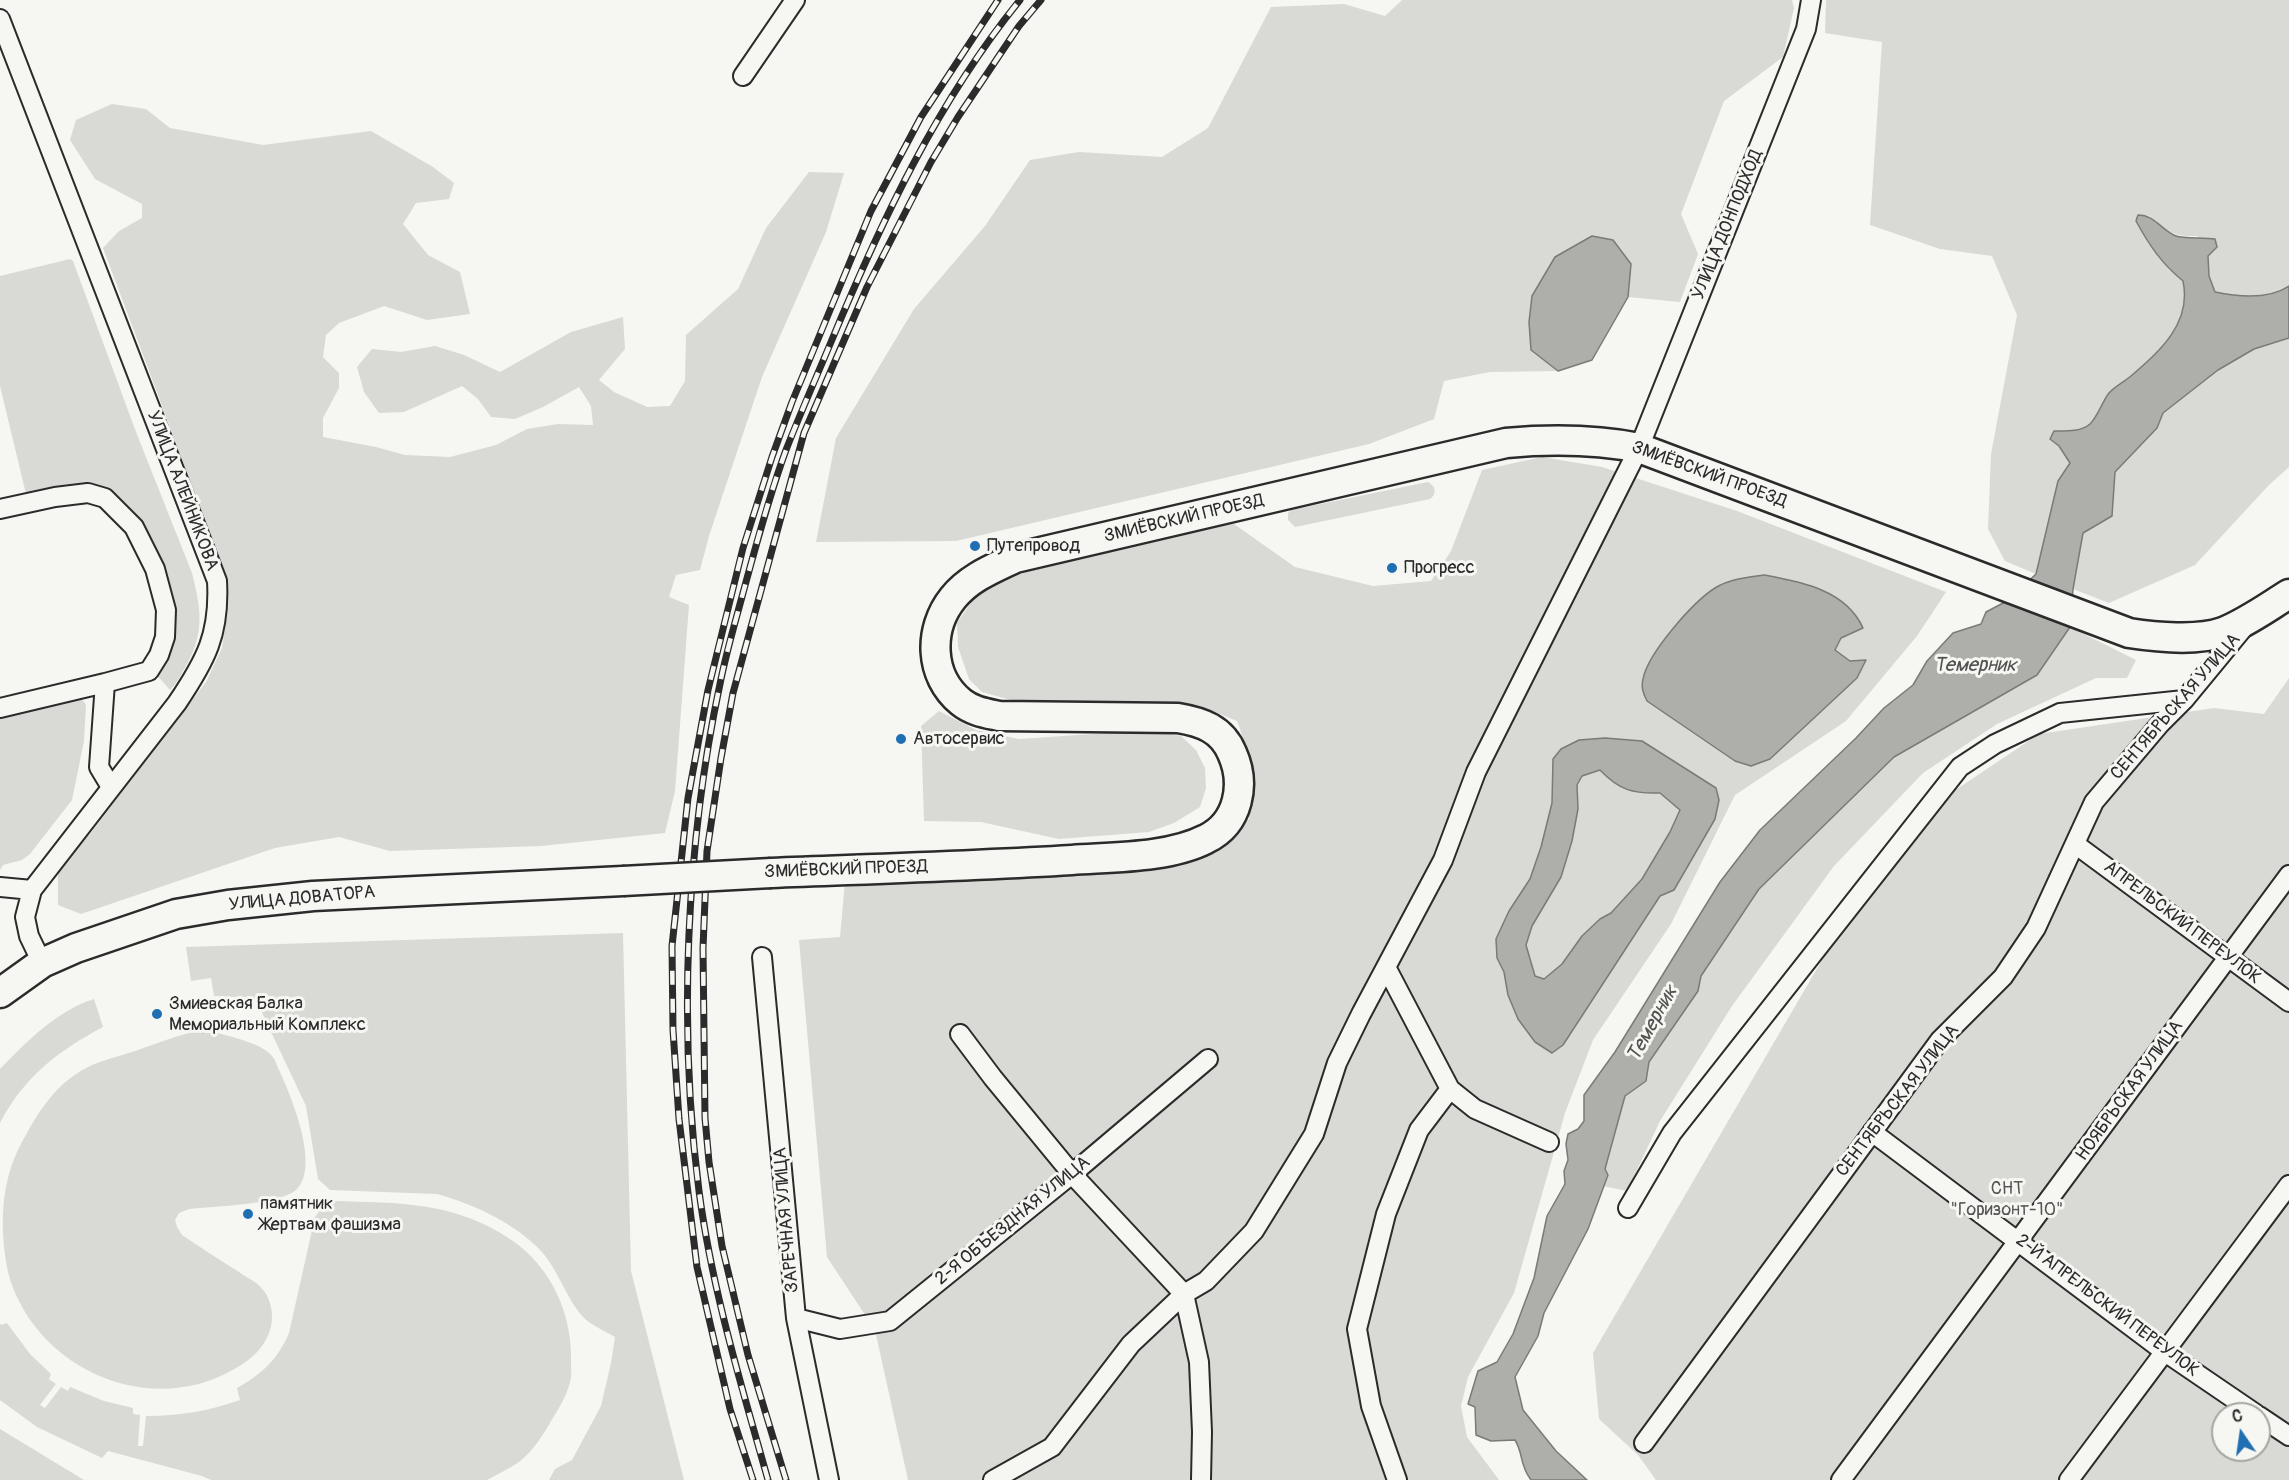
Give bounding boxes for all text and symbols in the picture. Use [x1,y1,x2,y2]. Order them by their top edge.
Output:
street label: УЛИЦА ДОНПОДХОД [1688,147,1768,303]
street label: УЛИЦА АЛЕЙНИКОВА [142,408,222,574]
street label: ЗМИЁВСКИЙ ПРОЕЗД [1629,437,1789,513]
street label: ЗМИЁВСКИЙ ПРОЕЗД [1102,490,1266,548]
place label: Путепровод [987,535,1080,557]
marker: Путепровод [968,539,982,553]
place label: Прогресс [1404,557,1475,579]
marker: Прогресс [1385,561,1399,575]
street label: СЕНТЯБРЬСКАЯ УЛИЦА [2106,629,2246,785]
water label: Темерник [1934,654,2016,678]
place label: Автосервис [913,728,1005,750]
marker: Автосервис [894,732,908,746]
street label: ЗМИЁВСКИЙ ПРОЕЗД [764,856,928,884]
street label: АПРЕЛЬСКИЙ ПЕРЕУЛОК [2099,857,2265,989]
street label: УЛИЦА ДОВАТОРА [228,882,376,916]
water label: Темерник [1622,982,1684,1066]
place label: Змиевская Балка Мемориальный Комплекс [169,993,366,1036]
marker: Змиевская Балка Мемориальный Комплекс [150,1007,164,1021]
street label: НОЯБРЬСКАЯ УЛИЦА [2072,1017,2188,1165]
street label: СЕНТЯБРЬСКАЯ УЛИЦА [1832,1021,1964,1181]
street label: ЗАРЕЧНАЯ УЛИЦА [770,1146,804,1294]
street label: 2-Я ОБЪЕЗДНАЯ УЛИЦА [931,1152,1095,1290]
park label: СНТ "Горизонт-10" [1951,1178,2063,1220]
place label: памятник Жертвам фашизма [260,1193,401,1236]
marker: памятник Жертвам фашизма [241,1207,255,1221]
street label: 2-Й АПРЕЛЬСКИЙ ПЕРЕУЛОК [2011,1230,2203,1382]
north arrow [2211,1402,2271,1462]
text: С [2230,1406,2244,1427]

